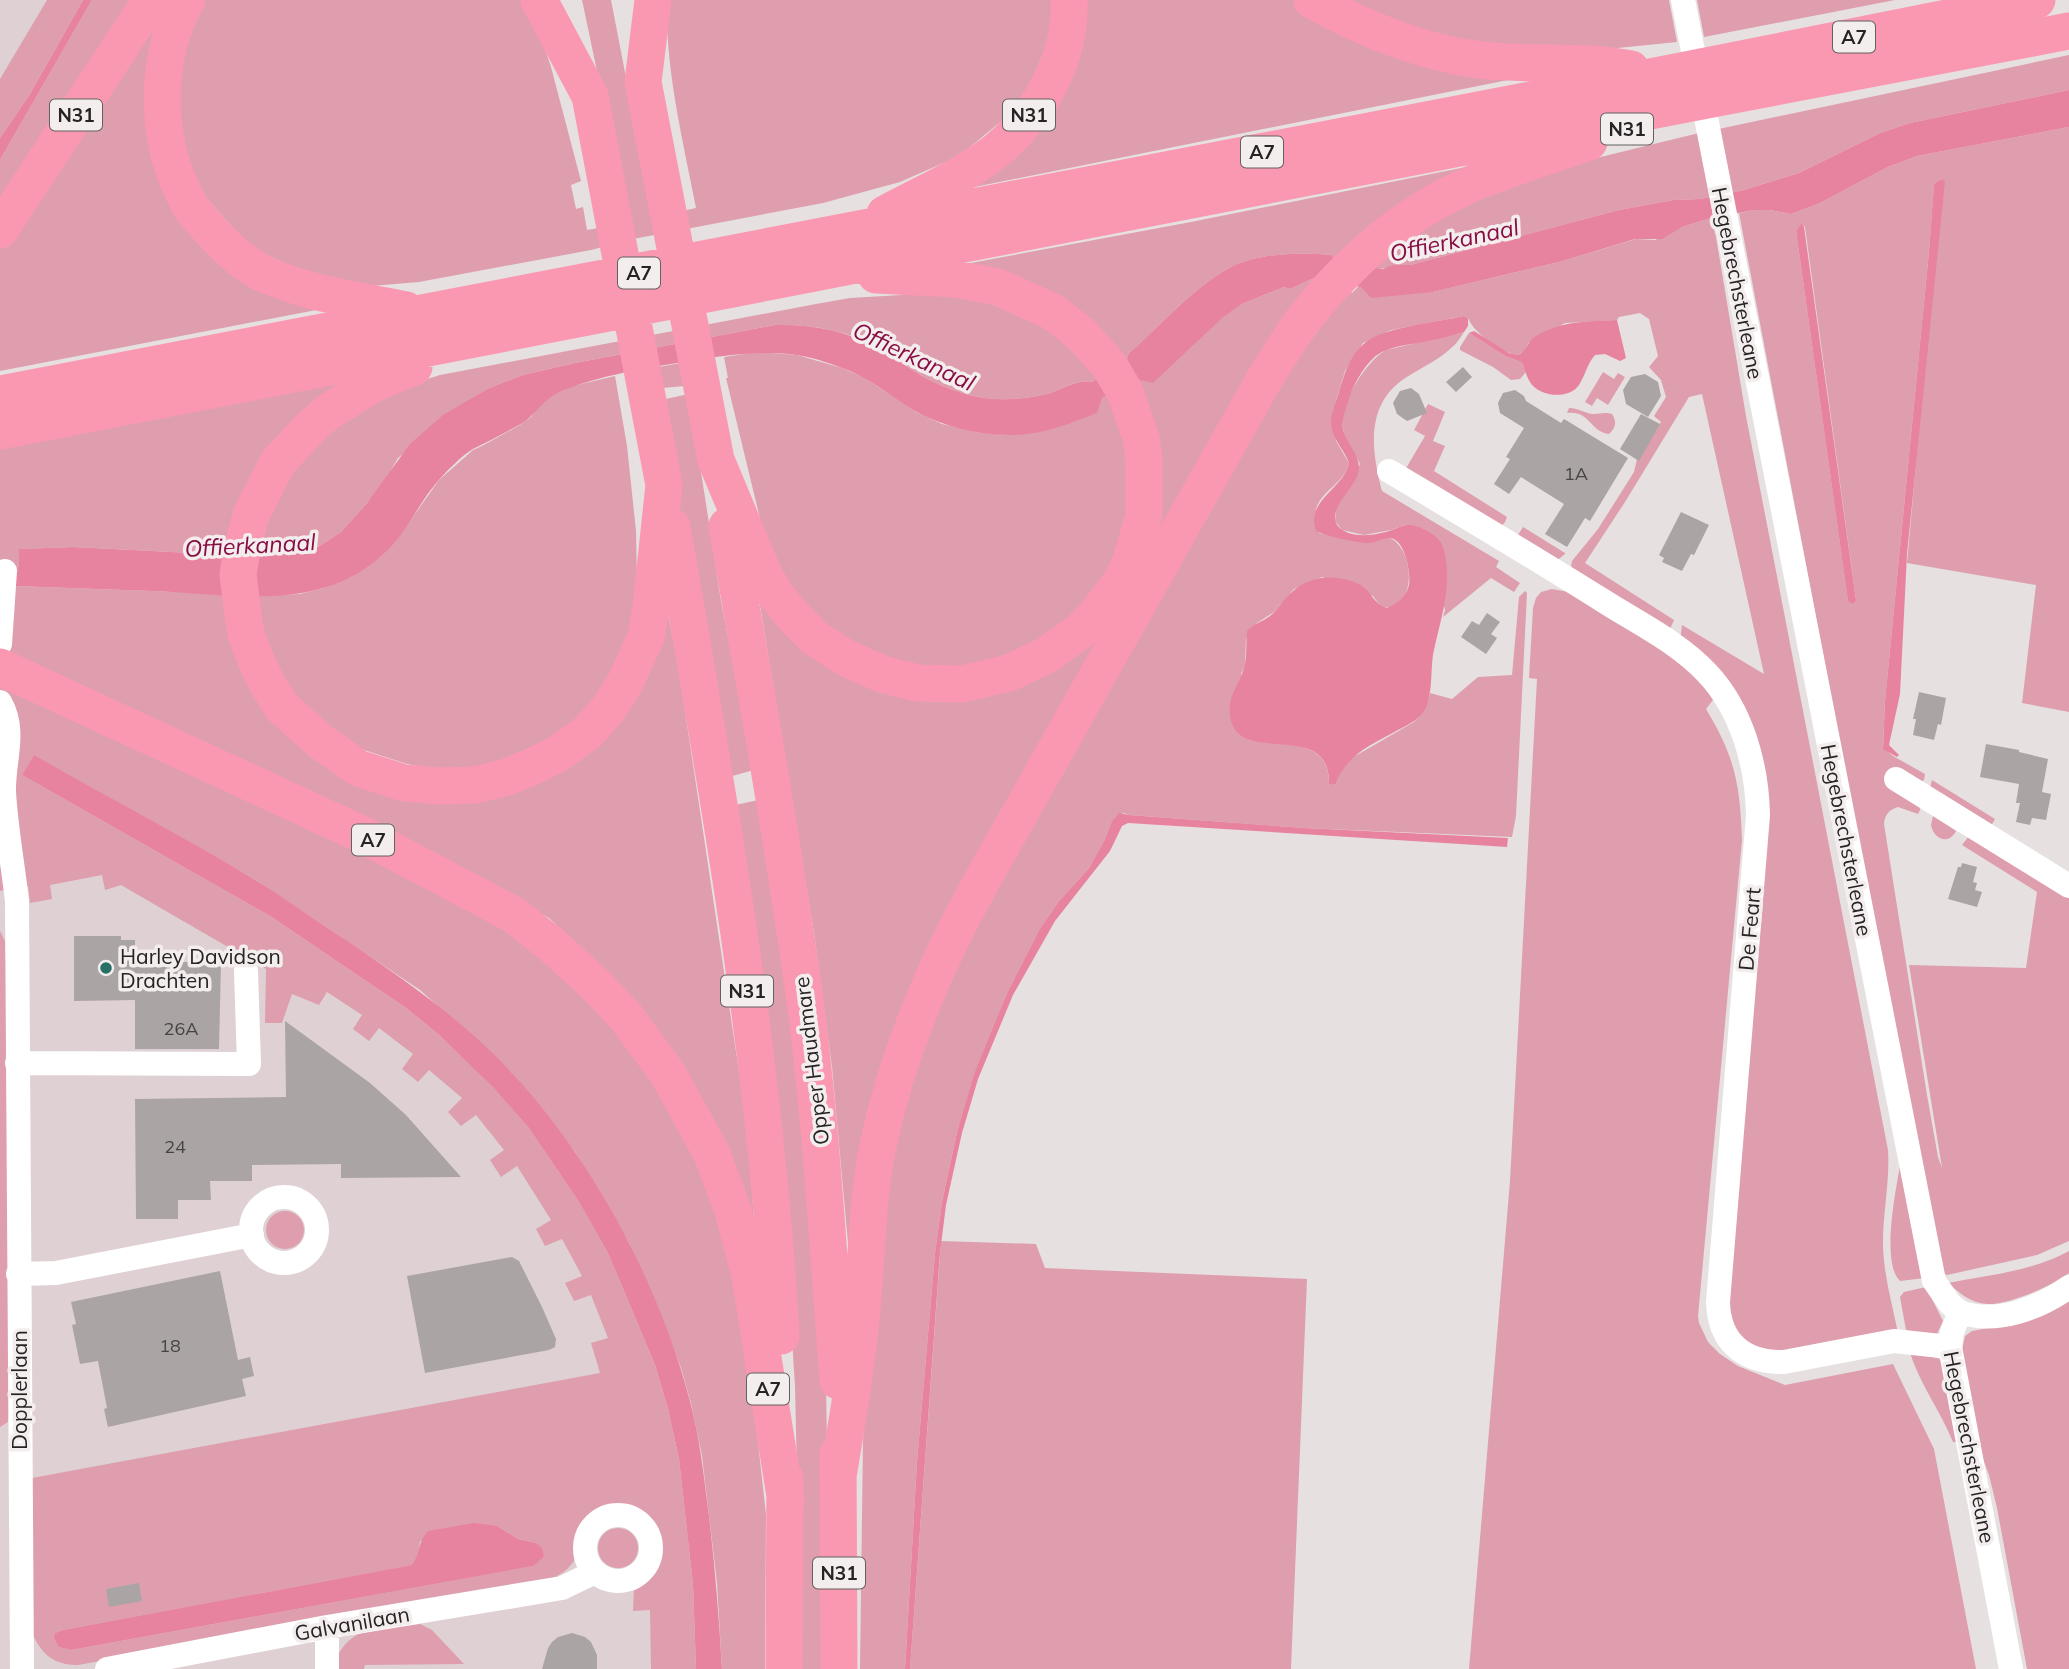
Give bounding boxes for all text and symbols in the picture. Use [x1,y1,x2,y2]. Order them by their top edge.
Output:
road number: A7 [1833,22,1875,52]
road number: N31 [50,99,102,130]
road number: N31 [1003,99,1055,130]
road number: N31 [1601,113,1653,144]
road number: A7 [1241,136,1283,168]
street label: Hegebrechsterleane [1707,185,1769,381]
water label: Offierkanaal [1387,212,1522,268]
road number: A7 [618,258,660,288]
water label: Offierkanaal [848,315,980,397]
house number: 1A [1564,462,1588,485]
water label: Offierkanaal [184,527,317,563]
street label: Hegebrechsterleane [1816,742,1878,938]
road number: A7 [352,824,394,856]
street label: De Feart [1732,886,1766,972]
place label: Harley Davidson Drachten [120,943,281,993]
marker: Harley Davidson Drachten [98,960,114,976]
street label: Opper Haudmare [788,975,834,1147]
road number: N31 [721,976,773,1007]
house number: 26A [164,1017,198,1040]
house number: 24 [164,1135,186,1158]
street label: Dopplerlaan [6,1330,32,1450]
house number: 18 [159,1334,181,1357]
street label: Hegebrechsterleane [1939,1349,2001,1545]
road number: A7 [747,1373,789,1404]
road number: N31 [813,1558,865,1588]
street label: Galvanilaan [292,1600,412,1646]

